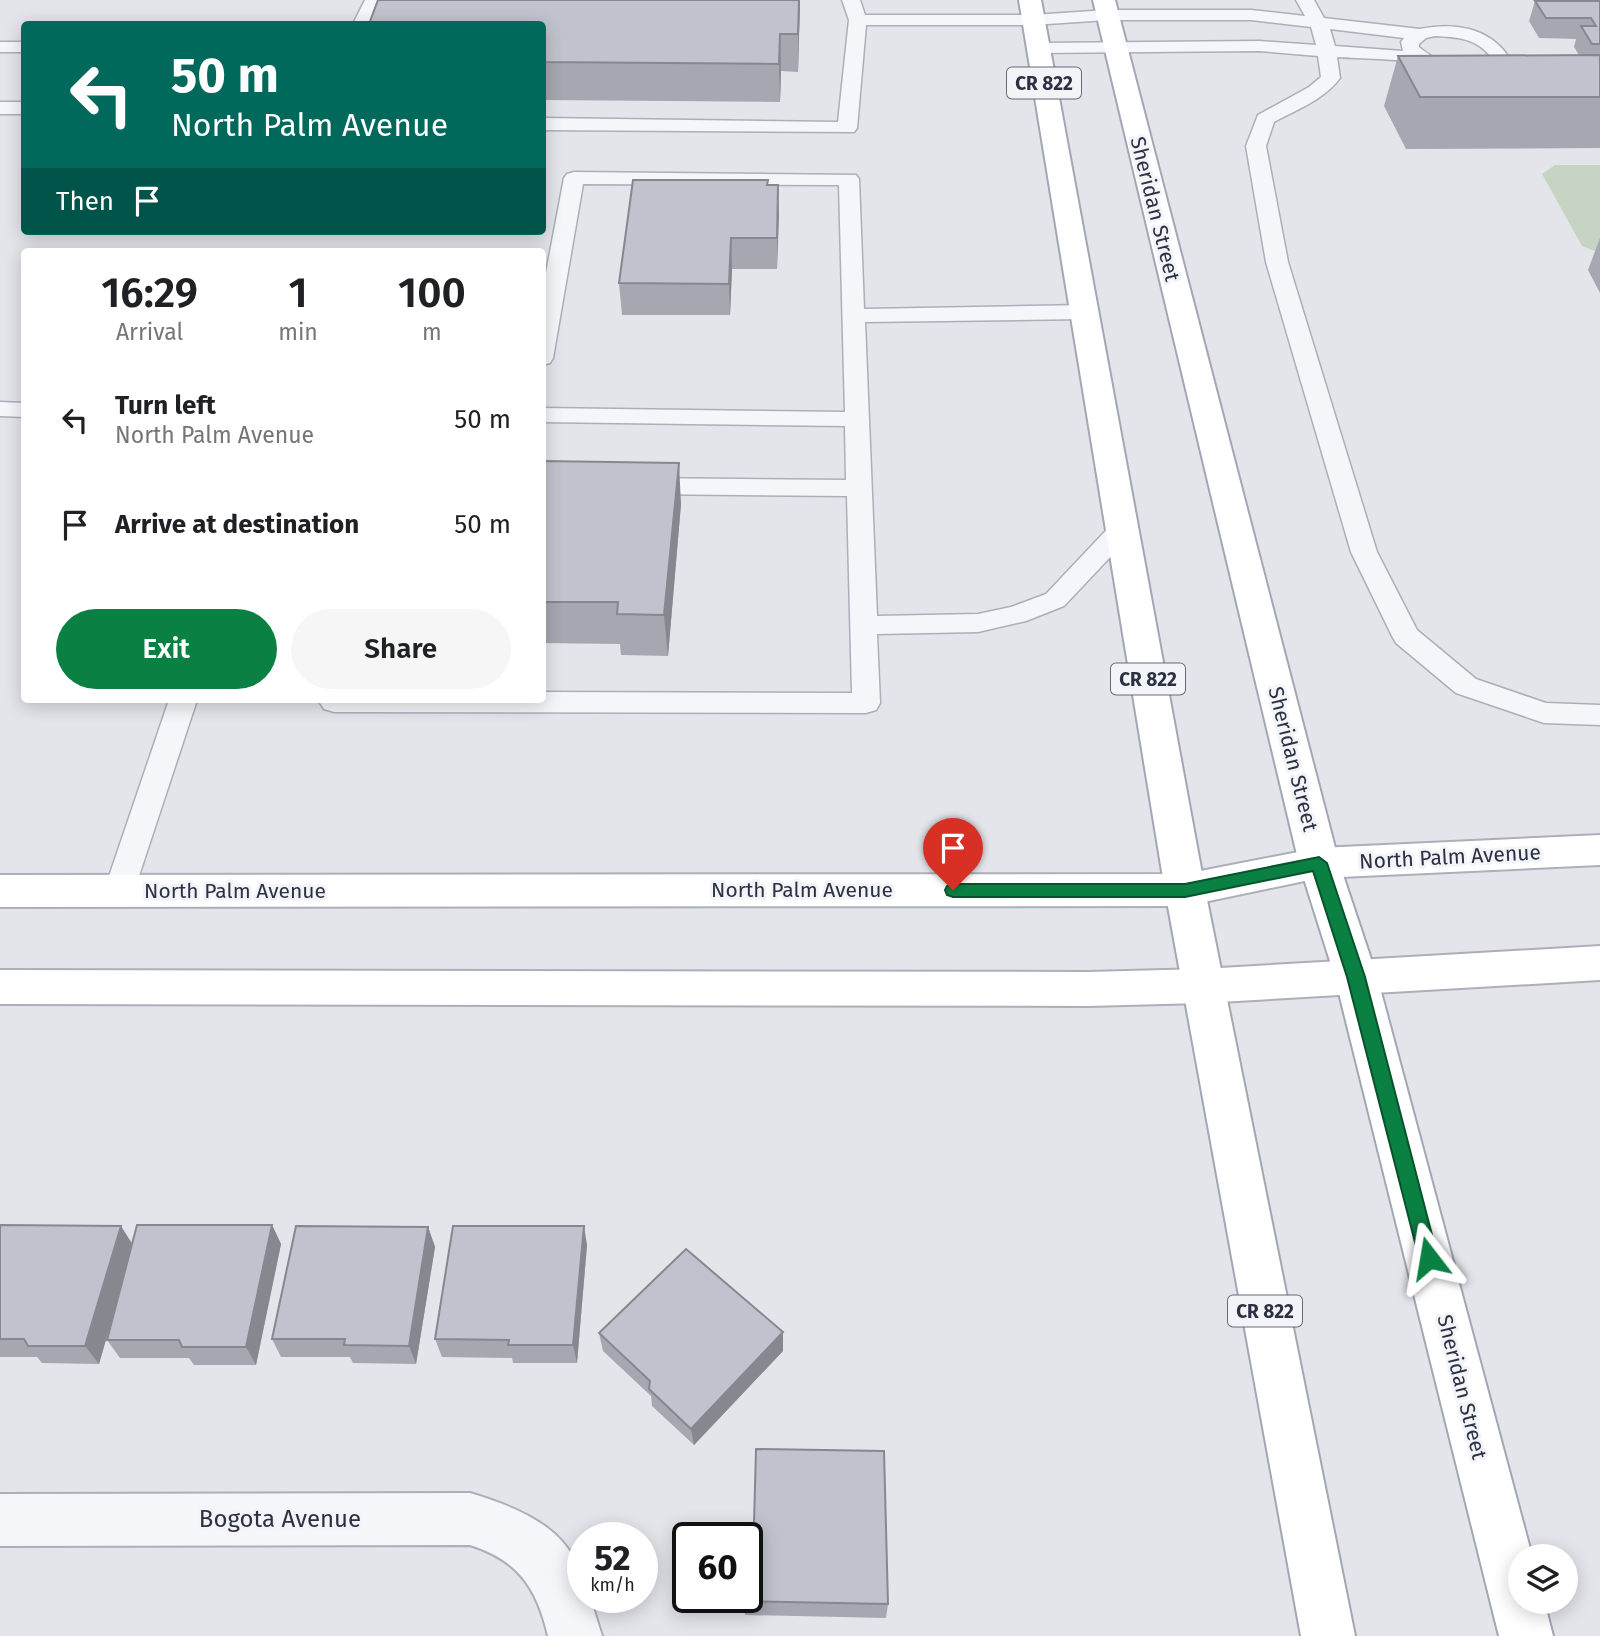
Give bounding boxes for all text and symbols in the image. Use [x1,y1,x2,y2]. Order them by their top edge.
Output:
text: 50 m [171,46,279,105]
icon: left [56,49,147,140]
road number: CR 822 [1007,68,1081,99]
text: North Palm Avenue [171,106,448,144]
street label: Sheridan Street [1124,134,1186,284]
icon: arrive [128,182,166,220]
text: Then [56,186,114,217]
text: 16:29 [101,268,198,318]
text: 1 [288,268,308,318]
text: 100 [398,268,466,318]
text: Arrival [116,318,183,346]
text: min [278,318,318,346]
text: m [422,318,442,346]
text: Turn left [115,390,216,421]
icon: left [56,401,94,439]
text: 50 m [454,404,511,435]
text: North Palm Avenue [115,421,314,449]
icon: arrive [56,506,94,544]
text: Arrive at destination [115,509,359,540]
text: 50 m [454,509,511,540]
button: Exit [56,609,277,689]
button: Share [291,609,511,689]
road number: CR 822 [1111,664,1185,694]
street label: Sheridan Street [1262,684,1324,834]
pin [923,818,983,890]
icon: arrive [934,829,972,867]
street label: North Palm Avenue [1359,839,1541,875]
street label: North Palm Avenue [711,877,893,903]
street label: North Palm Avenue [144,878,326,904]
position arrow [1392,1221,1466,1295]
road number: CR 822 [1228,1296,1302,1326]
street label: Sheridan Street [1431,1312,1493,1462]
street label: Bogota Avenue [199,1505,361,1533]
speed limit sign: 60 [672,1522,763,1613]
text: 52 [594,1537,631,1579]
map controls [1508,1544,1578,1614]
button: layers [1508,1544,1578,1614]
text: km/h [590,1574,635,1596]

